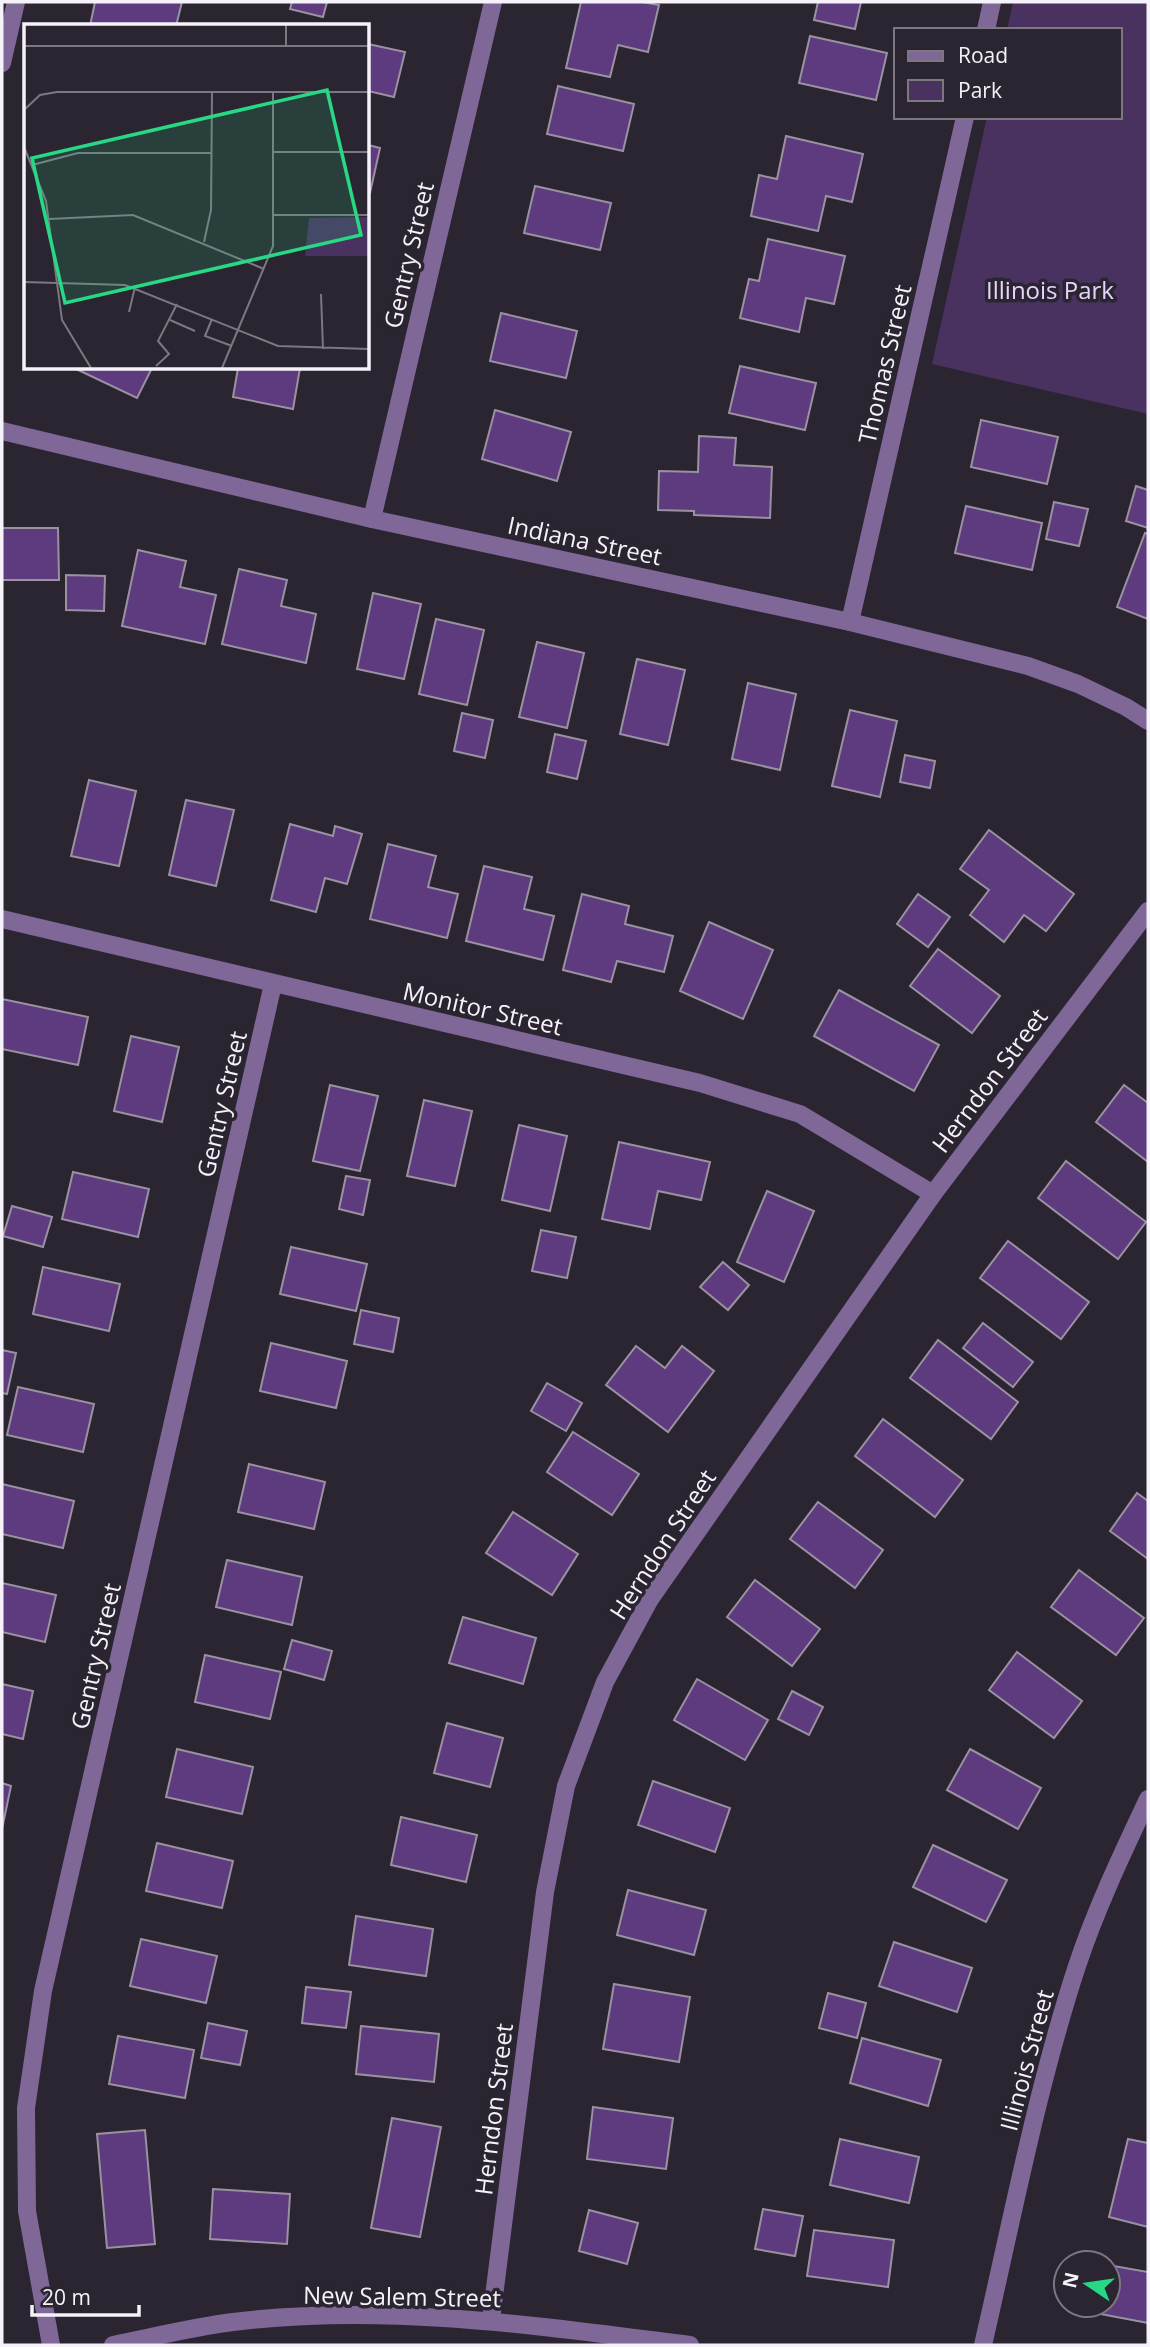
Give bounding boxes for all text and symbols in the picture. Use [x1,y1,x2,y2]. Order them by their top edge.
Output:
inset map [24,24,369,369]
legend [894,28,1122,119]
text: Road [958,41,1008,69]
text: Park [958,76,1002,104]
street label: Gentry Street [375,179,441,331]
park label: Illinois Park [986,273,1114,306]
street label: Thomas Street [850,281,918,447]
street label: Indiana Street [505,508,665,572]
street label: Monitor Street [400,974,566,1042]
street label: Herndon Street [924,1001,1054,1159]
street label: Gentry Street [188,1028,254,1180]
street label: Herndon Street [601,1463,723,1625]
street label: Gentry Street [62,1580,128,1732]
street label: Illinois Street [991,1986,1061,2134]
street label: Herndon Street [466,2021,520,2197]
north arrow [1052,2249,1122,2319]
text: N [1056,2270,1085,2291]
scale bar [32,2274,138,2318]
street label: New Salem Street [303,2278,501,2314]
text: 20 m [42,2283,91,2311]

